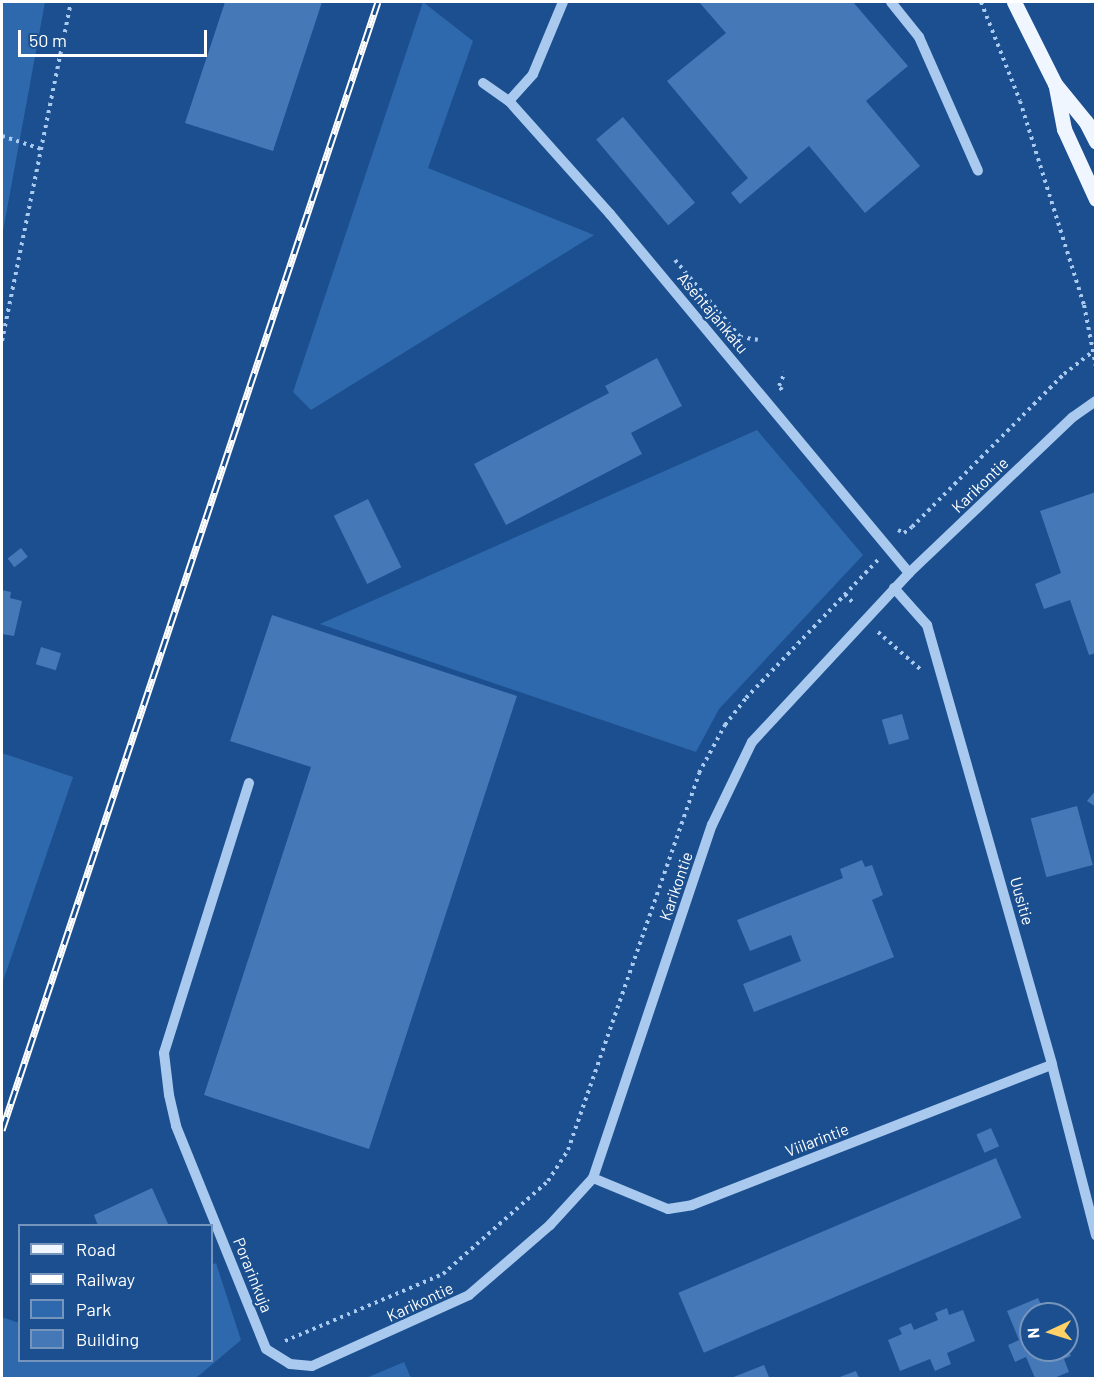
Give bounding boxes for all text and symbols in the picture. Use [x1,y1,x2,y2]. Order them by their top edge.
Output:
scale bar [21,18,210,56]
text: 50 m [29,29,67,51]
street label: Asentajankatu [674,269,752,357]
street label: Karikontie [948,453,1012,517]
street label: Karikontie [655,849,697,923]
street label: Uusitie [1006,875,1038,927]
street label: Viilarintie [783,1119,851,1161]
legend [18,1224,213,1362]
street label: Porarinkuja [229,1235,277,1315]
text: Road [76,1238,116,1260]
text: Railway [76,1268,135,1290]
street label: Karikontie [384,1278,456,1326]
text: Park [76,1298,111,1320]
north arrow [1019,1302,1079,1362]
text: N [1023,1327,1042,1339]
text: Building [76,1328,139,1350]

